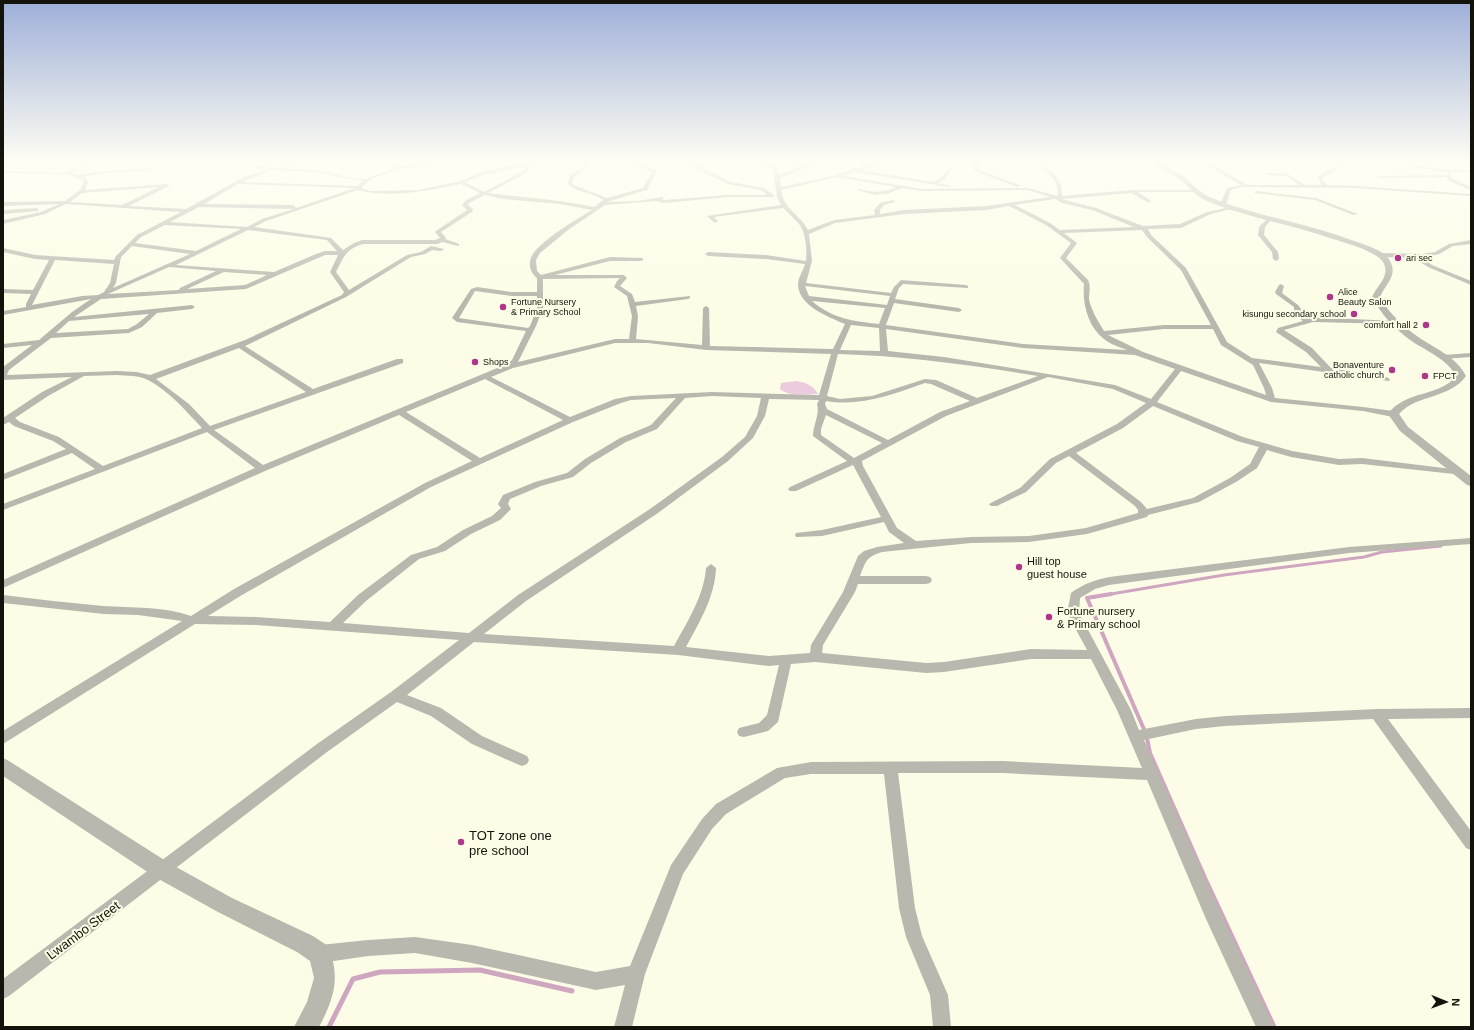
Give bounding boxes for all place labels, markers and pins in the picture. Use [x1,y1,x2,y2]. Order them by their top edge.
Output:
marker: ari sec [1393,253,1403,263]
place label: ari sec [1406,253,1433,263]
place label: Alice Beauty Salon [1338,287,1392,307]
marker: Alice Beauty Salon [1325,292,1335,302]
place label: Fortune Nursery & Primary School [511,297,581,317]
marker: Fortune Nursery & Primary School [498,302,508,312]
place label: kisungu secondary school [1242,309,1346,319]
marker: kisungu secondary school [1349,309,1359,319]
place label: comfort hall 2 [1364,320,1418,330]
marker: comfort hall 2 [1421,320,1431,330]
marker: Shops [470,357,480,367]
place label: Shops [483,357,509,367]
place label: Bonaventure catholic church [1324,360,1384,380]
marker: Bonaventure catholic church [1387,365,1397,375]
marker: FPCT [1420,371,1430,381]
place label: FPCT [1433,371,1457,381]
place label: Hill top guest house [1027,555,1087,580]
marker: Hill top guest house [1014,562,1024,572]
place label: Fortune nursery & Primary school [1057,605,1140,630]
marker: Fortune nursery & Primary school [1044,612,1054,622]
place label: TOT zone one pre school [469,828,552,858]
marker: TOT zone one pre school [456,837,466,847]

